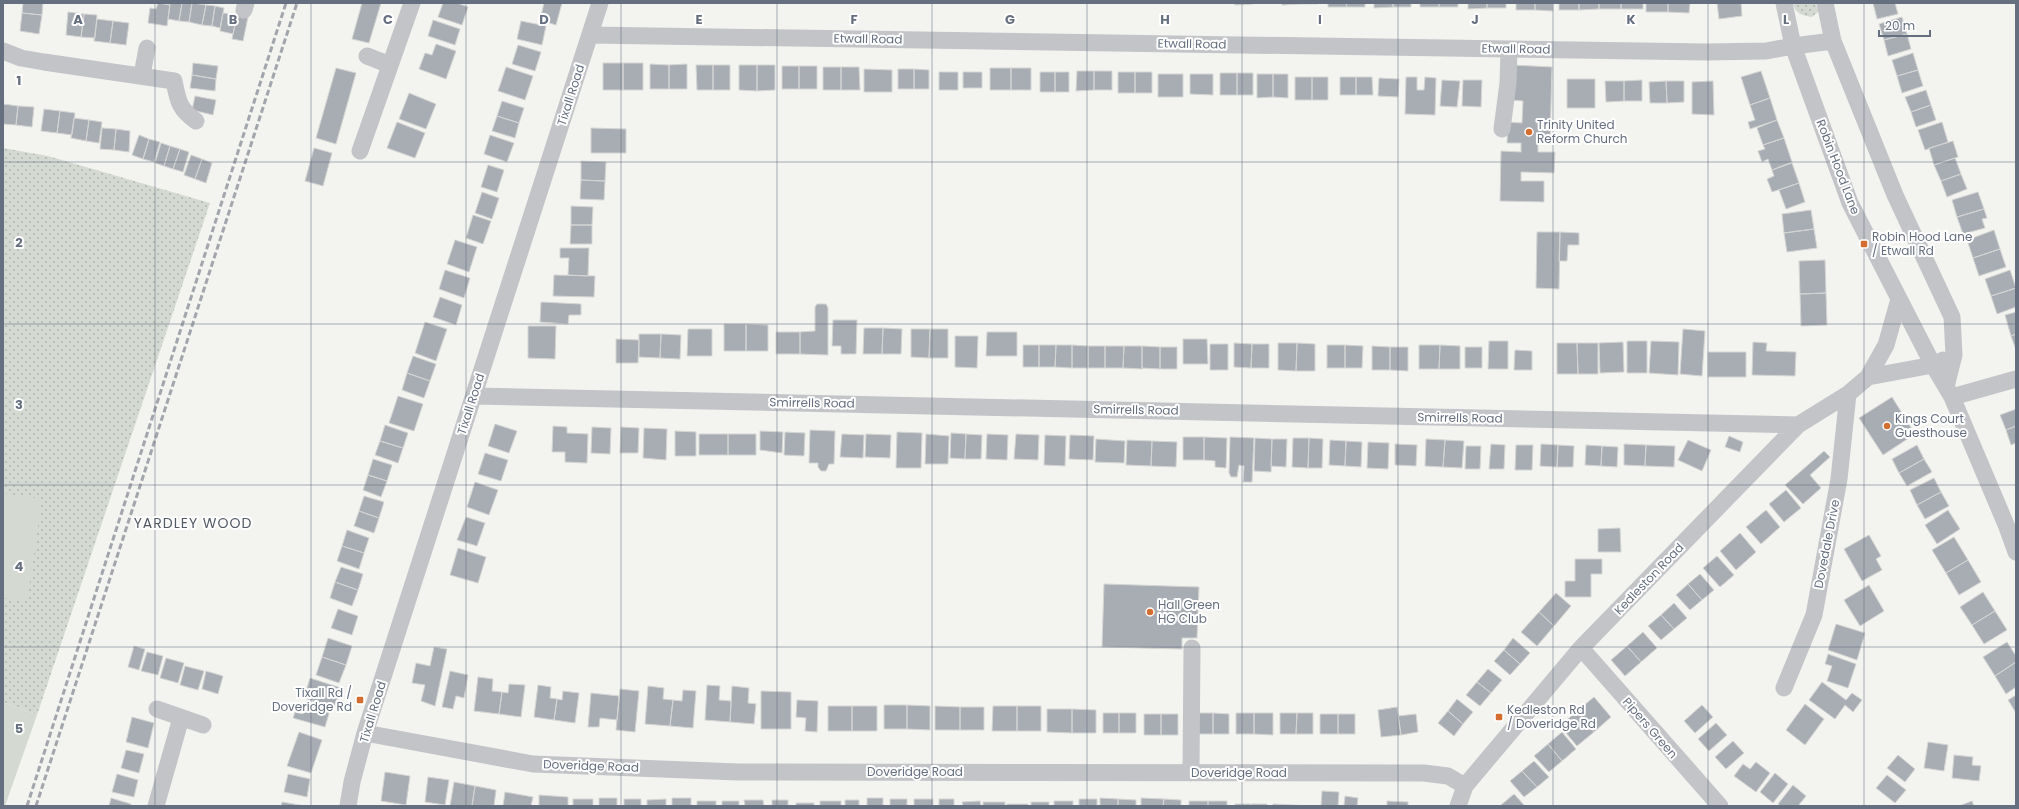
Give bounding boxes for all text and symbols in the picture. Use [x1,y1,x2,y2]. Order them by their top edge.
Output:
text: A [73,10,83,29]
text: B [229,10,238,29]
text: C [383,10,393,29]
text: D [539,10,549,29]
text: E [695,10,703,29]
text: F [850,10,858,29]
text: G [1005,10,1015,29]
text: H [1160,10,1170,29]
text: I [1318,10,1322,29]
text: J [1471,10,1479,29]
text: K [1626,10,1636,29]
text: L [1783,10,1789,29]
scale bar [1879,12,1930,38]
text: 20 m [1885,17,1915,34]
street label: Etwall Road [833,29,903,48]
street label: Etwall Road [1157,34,1227,53]
street label: Etwall Road [1481,39,1551,58]
street label: Tixall Road [553,62,588,128]
text: 1 [17,71,21,90]
place label: Trinity United Reform Church [1537,116,1627,147]
street label: Robin Hood Lane [1813,117,1864,217]
marker: Trinity United Reform Church [1524,127,1534,137]
place label: Robin Hood Lane / Etwall Rd [1872,228,1972,259]
text: 2 [15,233,23,252]
marker: Robin Hood Lane / Etwall Rd [1859,239,1869,249]
street label: Tixall Road [453,371,488,437]
street label: Smirrells Road [769,393,855,412]
text: 3 [15,395,23,414]
street label: Smirrells Road [1093,400,1179,419]
street label: Smirrells Road [1417,408,1503,427]
place label: Kings Court Guesthouse [1895,410,1967,441]
marker: Kings Court Guesthouse [1882,421,1892,431]
street label: Dovedale Drive [1810,498,1843,590]
district label: YARDLEY WOOD [134,513,252,533]
street label: Kedleston Road [1610,539,1687,618]
text: 4 [15,557,24,576]
place label: Hall Green HG Club [1158,596,1220,627]
marker: Hall Green HG Club [1145,607,1155,617]
street label: Tixall Road [355,679,390,745]
place label: Tixall Rd / Doveridge Rd [272,684,352,715]
street label: Pipers Green [1619,693,1682,762]
marker: Tixall Rd / Doveridge Rd [355,695,365,705]
place label: Kedleston Rd / Doveridge Rd [1507,701,1596,732]
marker: Kedleston Rd / Doveridge Rd [1494,712,1504,722]
text: 5 [15,719,23,738]
street label: Doveridge Road [543,755,639,776]
street label: Doveridge Road [867,763,963,780]
street label: Doveridge Road [1191,764,1287,781]

